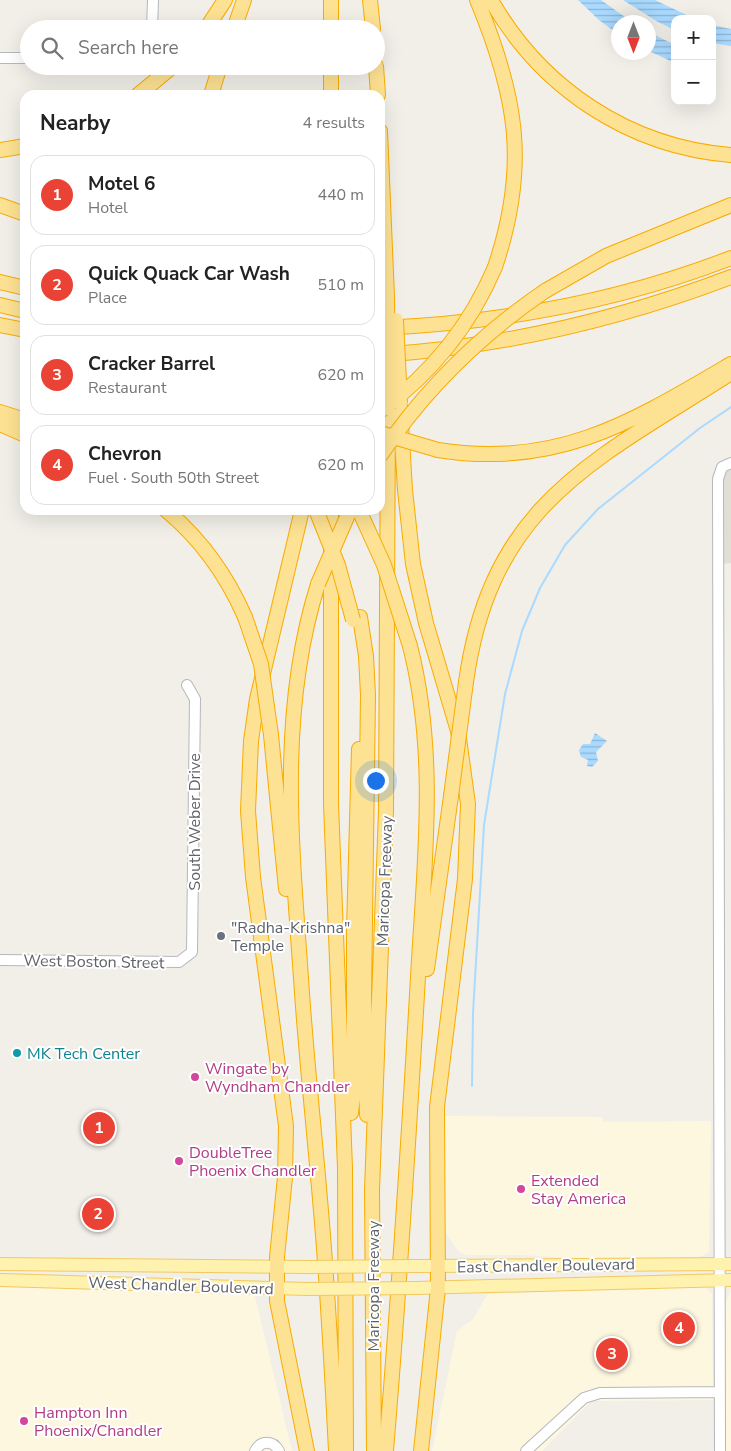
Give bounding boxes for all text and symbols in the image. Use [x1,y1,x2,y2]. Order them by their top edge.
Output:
north arrow [611,15,656,60]
map controls [671,15,716,105]
button: + [671,15,716,60]
search box [20,20,385,75]
icon: search [38,34,66,62]
text: Search here [78,35,179,61]
button: − [671,60,716,105]
text: Nearby [40,109,110,137]
text: 4 results [303,112,365,134]
text: Motel 6 [88,171,155,197]
text: 1 [52,184,62,206]
text: 440 m [317,184,364,206]
text: Hotel [88,197,128,219]
text: Quick Quack Car Wash [88,261,290,287]
text: 2 [52,274,62,296]
text: 510 m [317,274,364,296]
text: Place [88,287,127,309]
text: Cracker Barrel [88,351,215,377]
text: 3 [52,364,62,386]
text: 620 m [317,364,364,386]
text: Restaurant [88,377,167,399]
text: Chevron [88,441,162,467]
text: 4 [52,454,62,476]
text: 620 m [317,454,364,476]
text: Fuel · South 50th Street [88,467,259,489]
street label: South Weber Drive [184,753,206,891]
your location [363,768,389,794]
street label: Maricopa Freeway [372,815,398,947]
place label: "Radha-Krishna" Temple [231,917,350,957]
marker: "Radha-Krishna" Temple [215,930,227,942]
street label: West Boston Street [23,950,165,974]
place label: MK Tech Center [27,1043,140,1065]
marker: MK Tech Center [11,1047,23,1059]
place label: Wingate by Wyndham Chandler [205,1058,350,1098]
marker: Wingate by Wyndham Chandler [189,1071,201,1083]
pin: 1 [83,1109,115,1147]
place label: DoubleTree Phoenix Chandler [189,1142,317,1182]
marker: DoubleTree Phoenix Chandler [173,1155,185,1167]
place label: Extended Stay America [531,1170,626,1210]
marker: Extended Stay America [515,1183,527,1195]
pin: 2 [82,1195,114,1233]
street label: Maricopa Freeway [363,1220,385,1351]
street label: East Chandler Boulevard [457,1253,635,1279]
street label: West Chandler Boulevard [88,1272,274,1300]
pin: 4 [663,1309,695,1347]
pin: 3 [596,1335,628,1373]
place label: Hampton Inn Phoenix/Chandler [34,1402,162,1442]
marker: Hampton Inn Phoenix/Chandler [18,1415,30,1427]

